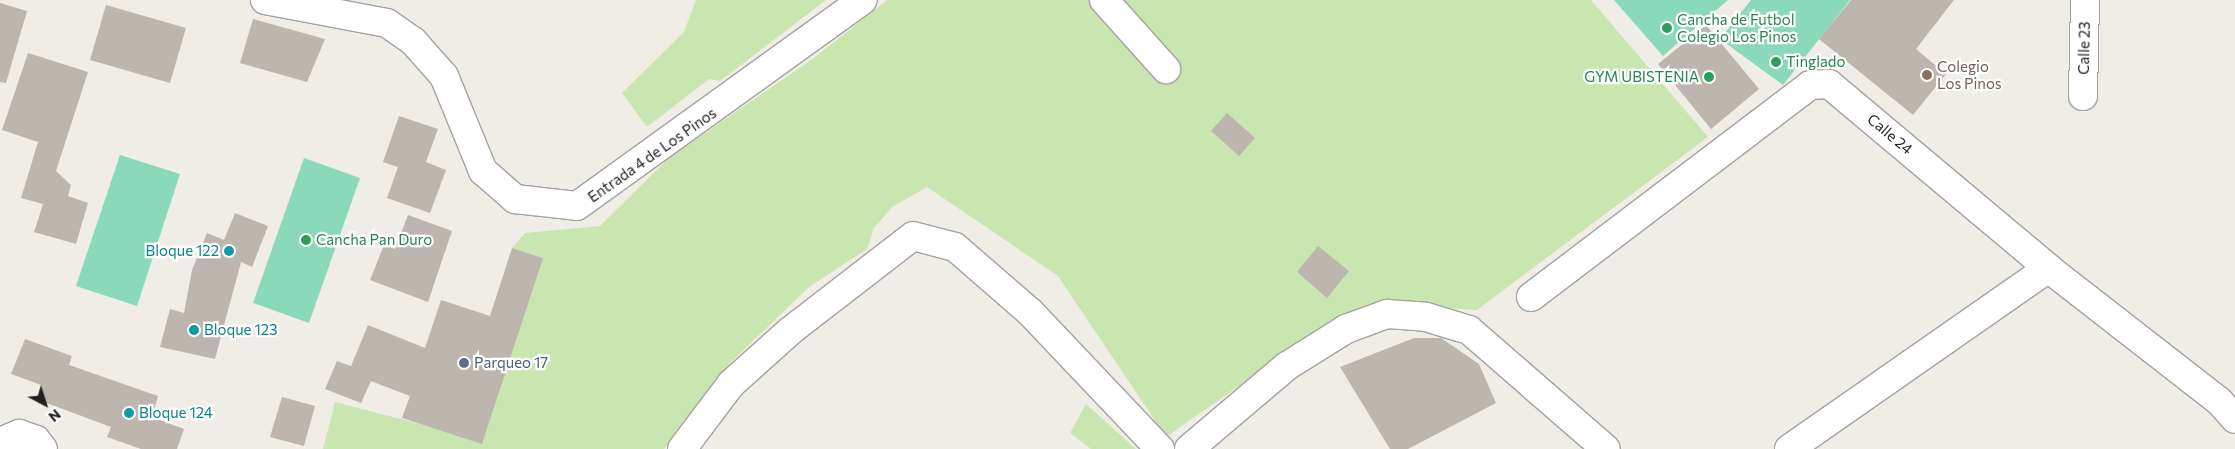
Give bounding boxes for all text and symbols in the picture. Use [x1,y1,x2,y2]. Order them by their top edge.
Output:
place label: Cancha de Futbol Colegio Los Pinos [1677,10,1796,45]
street label: Calle 23 [2075,21,2093,75]
marker: Cancha de Futbol Colegio Los Pinos [1661,22,1673,34]
place label: Tinglado [1786,53,1845,71]
marker: Tinglado [1770,56,1782,68]
place label: Colegio Los Pinos [1937,57,2002,92]
place label: GYM UBISTENIA [1584,68,1699,86]
marker: Colegio Los Pinos [1921,69,1933,81]
marker: GYM UBISTENIA [1703,71,1715,83]
street label: Entrada 4 de Los Pinos [584,104,720,206]
street label: Calle 24 [1864,110,1916,158]
place label: Cancha Pan Duro [316,231,432,249]
marker: Cancha Pan Duro [300,234,312,246]
place label: Bloque 122 [146,242,219,260]
marker: Bloque 122 [223,245,235,257]
place label: Bloque 123 [204,321,278,339]
marker: Bloque 123 [188,324,200,336]
place label: Parqueo 17 [474,354,548,372]
marker: Parqueo 17 [458,357,470,369]
north arrow [20,379,70,429]
place label: Bloque 124 [139,404,213,422]
text: N [45,406,64,426]
marker: Bloque 124 [123,407,135,419]

